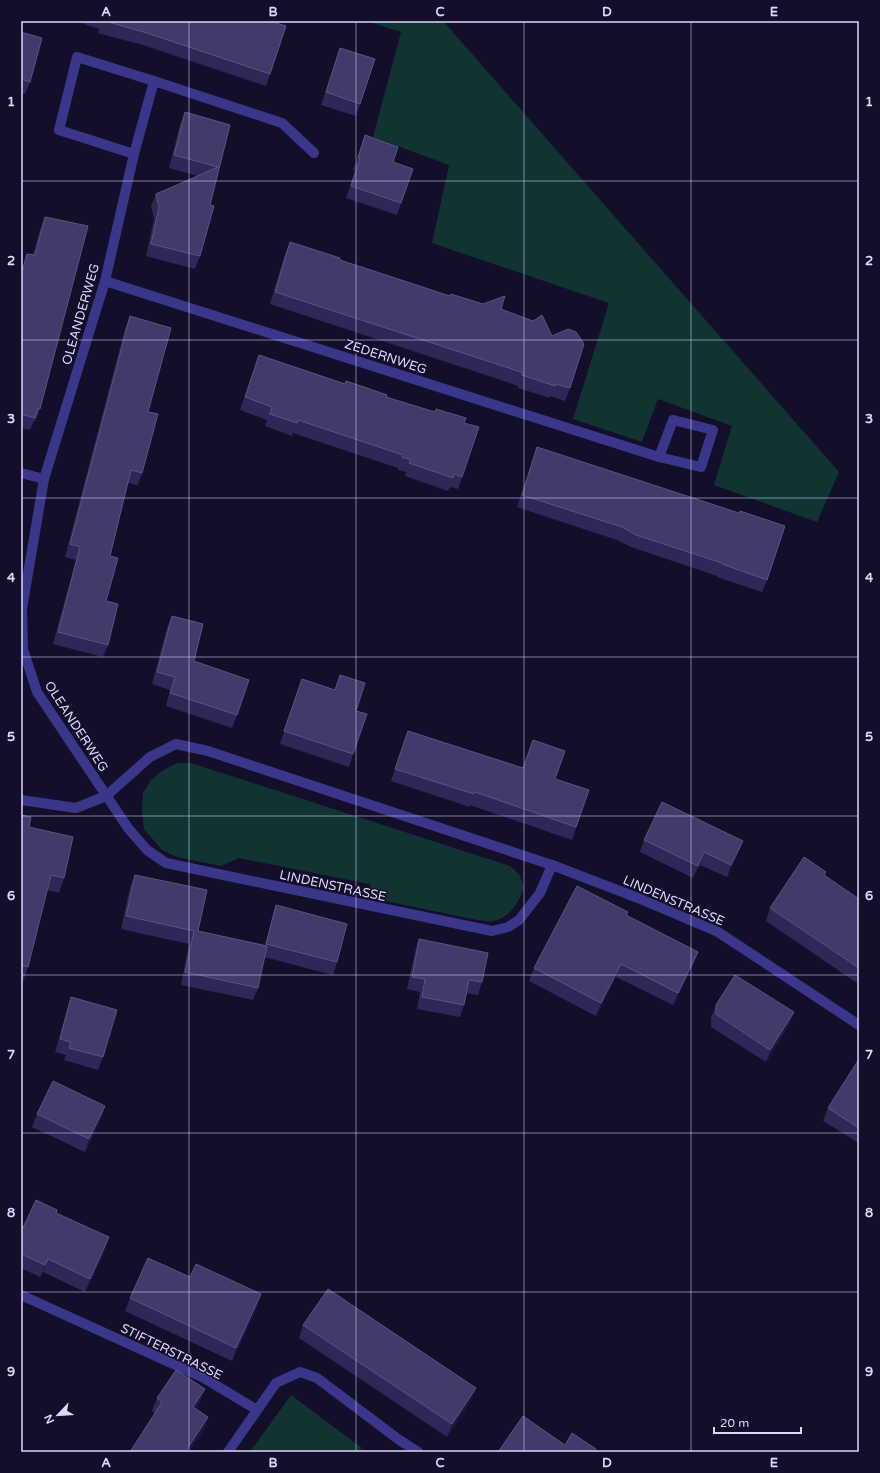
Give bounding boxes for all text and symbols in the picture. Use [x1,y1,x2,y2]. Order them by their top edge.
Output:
text: A [101,4,111,20]
text: B [268,4,278,20]
text: C [435,4,445,20]
text: D [602,4,612,20]
text: E [770,4,778,20]
text: 1 [7,94,15,110]
text: 1 [865,94,873,110]
text: 2 [7,253,15,269]
text: 2 [865,253,873,269]
street label: OLEANDERWEG [59,262,103,367]
street label: ZEDERNWEG [343,336,429,378]
text: 3 [7,411,15,427]
text: 3 [865,411,873,427]
text: 4 [7,570,16,586]
text: 4 [865,570,874,586]
street label: OLEANDERWEG [41,678,111,775]
text: 5 [7,729,15,745]
text: 5 [865,729,873,745]
street label: LINDENSTRASSE [278,867,388,905]
street label: LINDENSTRASSE [620,872,727,930]
text: 6 [7,888,15,904]
text: 6 [865,888,873,904]
text: 7 [7,1047,15,1063]
text: 7 [865,1047,873,1063]
text: 8 [7,1205,15,1221]
text: 8 [865,1205,873,1221]
street label: STIFTERSTRASSE [118,1320,225,1383]
text: 9 [7,1364,15,1380]
text: 9 [865,1364,873,1380]
north arrow [38,1395,78,1435]
scale bar [714,1409,801,1435]
text: N [42,1412,57,1426]
text: 20 m [720,1416,749,1430]
text: A [101,1455,111,1471]
text: B [268,1455,278,1471]
text: C [435,1455,445,1471]
text: D [602,1455,612,1471]
text: E [770,1455,778,1471]

